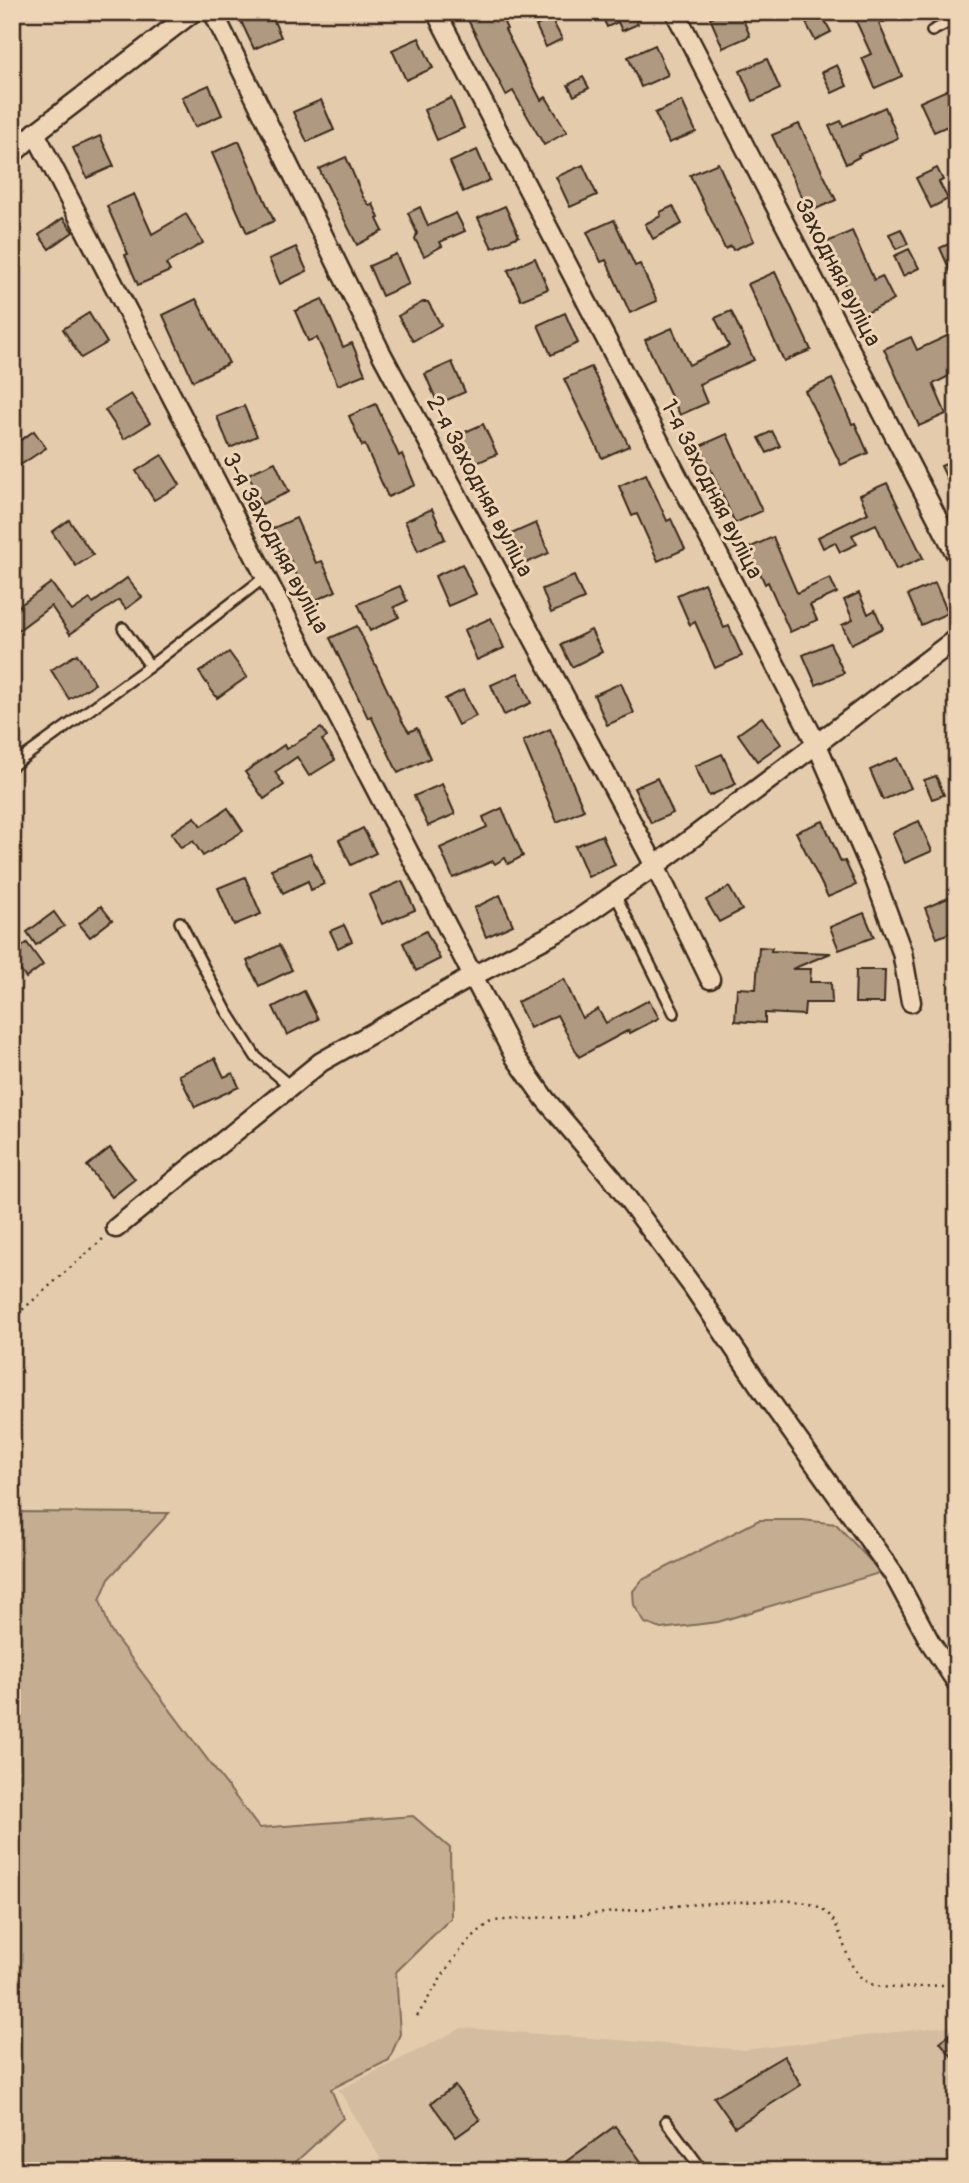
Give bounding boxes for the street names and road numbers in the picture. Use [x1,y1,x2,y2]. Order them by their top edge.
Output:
street label: Заходняя вуліца [788,193,888,351]
street label: 2-я Заходняя вуліца [420,390,540,582]
street label: 1-я Заходняя вуліца [654,395,770,583]
street label: 3-я Заходняя вуліца [216,447,336,639]

